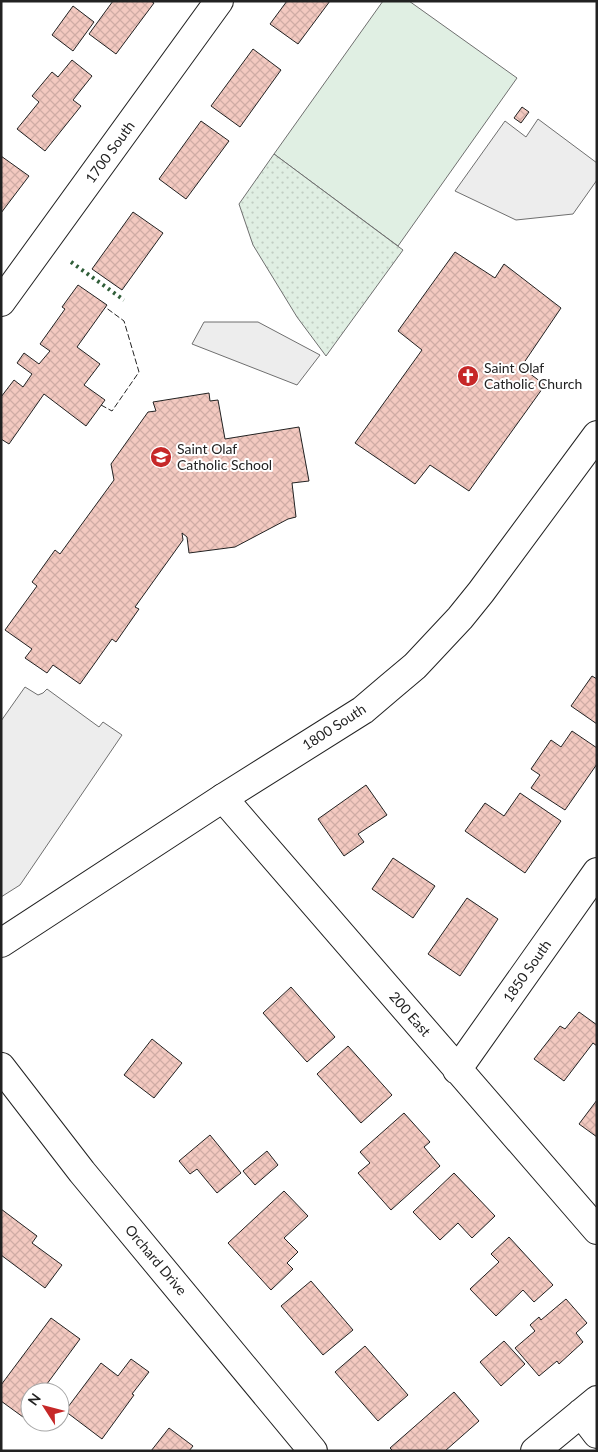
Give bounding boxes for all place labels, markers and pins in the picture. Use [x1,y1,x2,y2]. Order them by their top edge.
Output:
place label: Saint Olaf Catholic Church [484,359,582,392]
church icon: Saint Olaf Catholic Church [456,364,480,388]
place label: Saint Olaf Catholic School [177,440,272,473]
school or university icon: Saint Olaf Catholic School [149,445,173,469]

